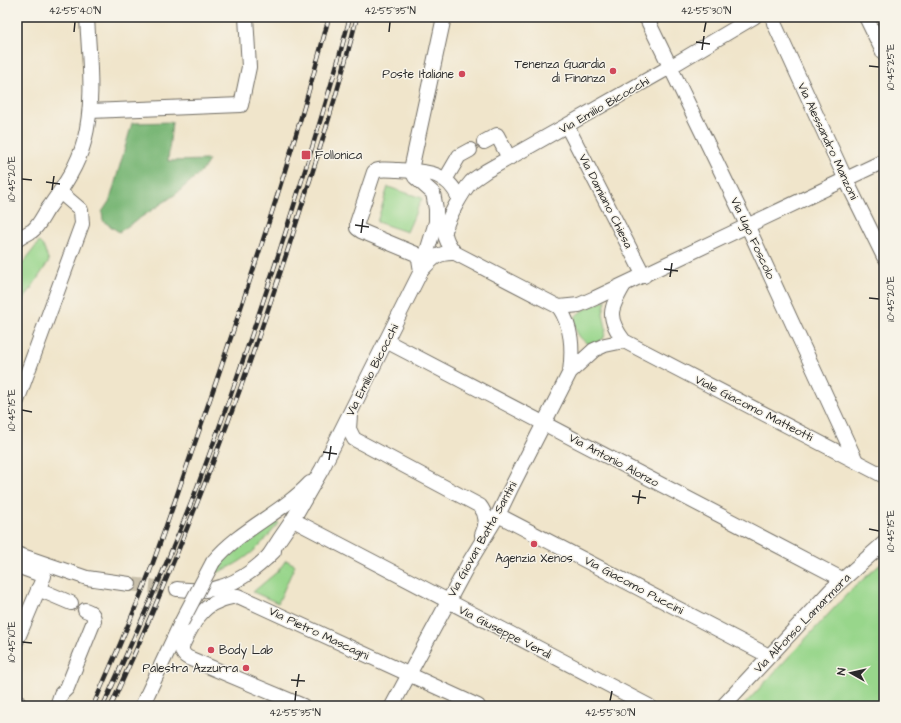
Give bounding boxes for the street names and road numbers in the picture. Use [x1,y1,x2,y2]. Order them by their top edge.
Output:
street label: Via Emilio Bicocchi [556,73,653,138]
street label: Via Alessandro Manzoni [793,80,862,203]
street label: Via Damiano Chiesa [574,151,637,251]
street label: Via Ugo Foscolo [725,194,779,283]
street label: Via Emilio Bicocchi [342,321,403,419]
street label: Viale Giacomo Matteotti [692,371,816,446]
street label: Via Antonio Alonzo [566,429,662,492]
street label: Via Giovan Batta Santini [444,478,521,600]
street label: Via Giacomo Puccini [581,552,687,619]
street label: Via Alfonso Lamarmora [750,570,855,677]
street label: Via Giuseppe Verdi [455,602,554,663]
street label: Via Pietro Mascagni [265,603,372,665]

